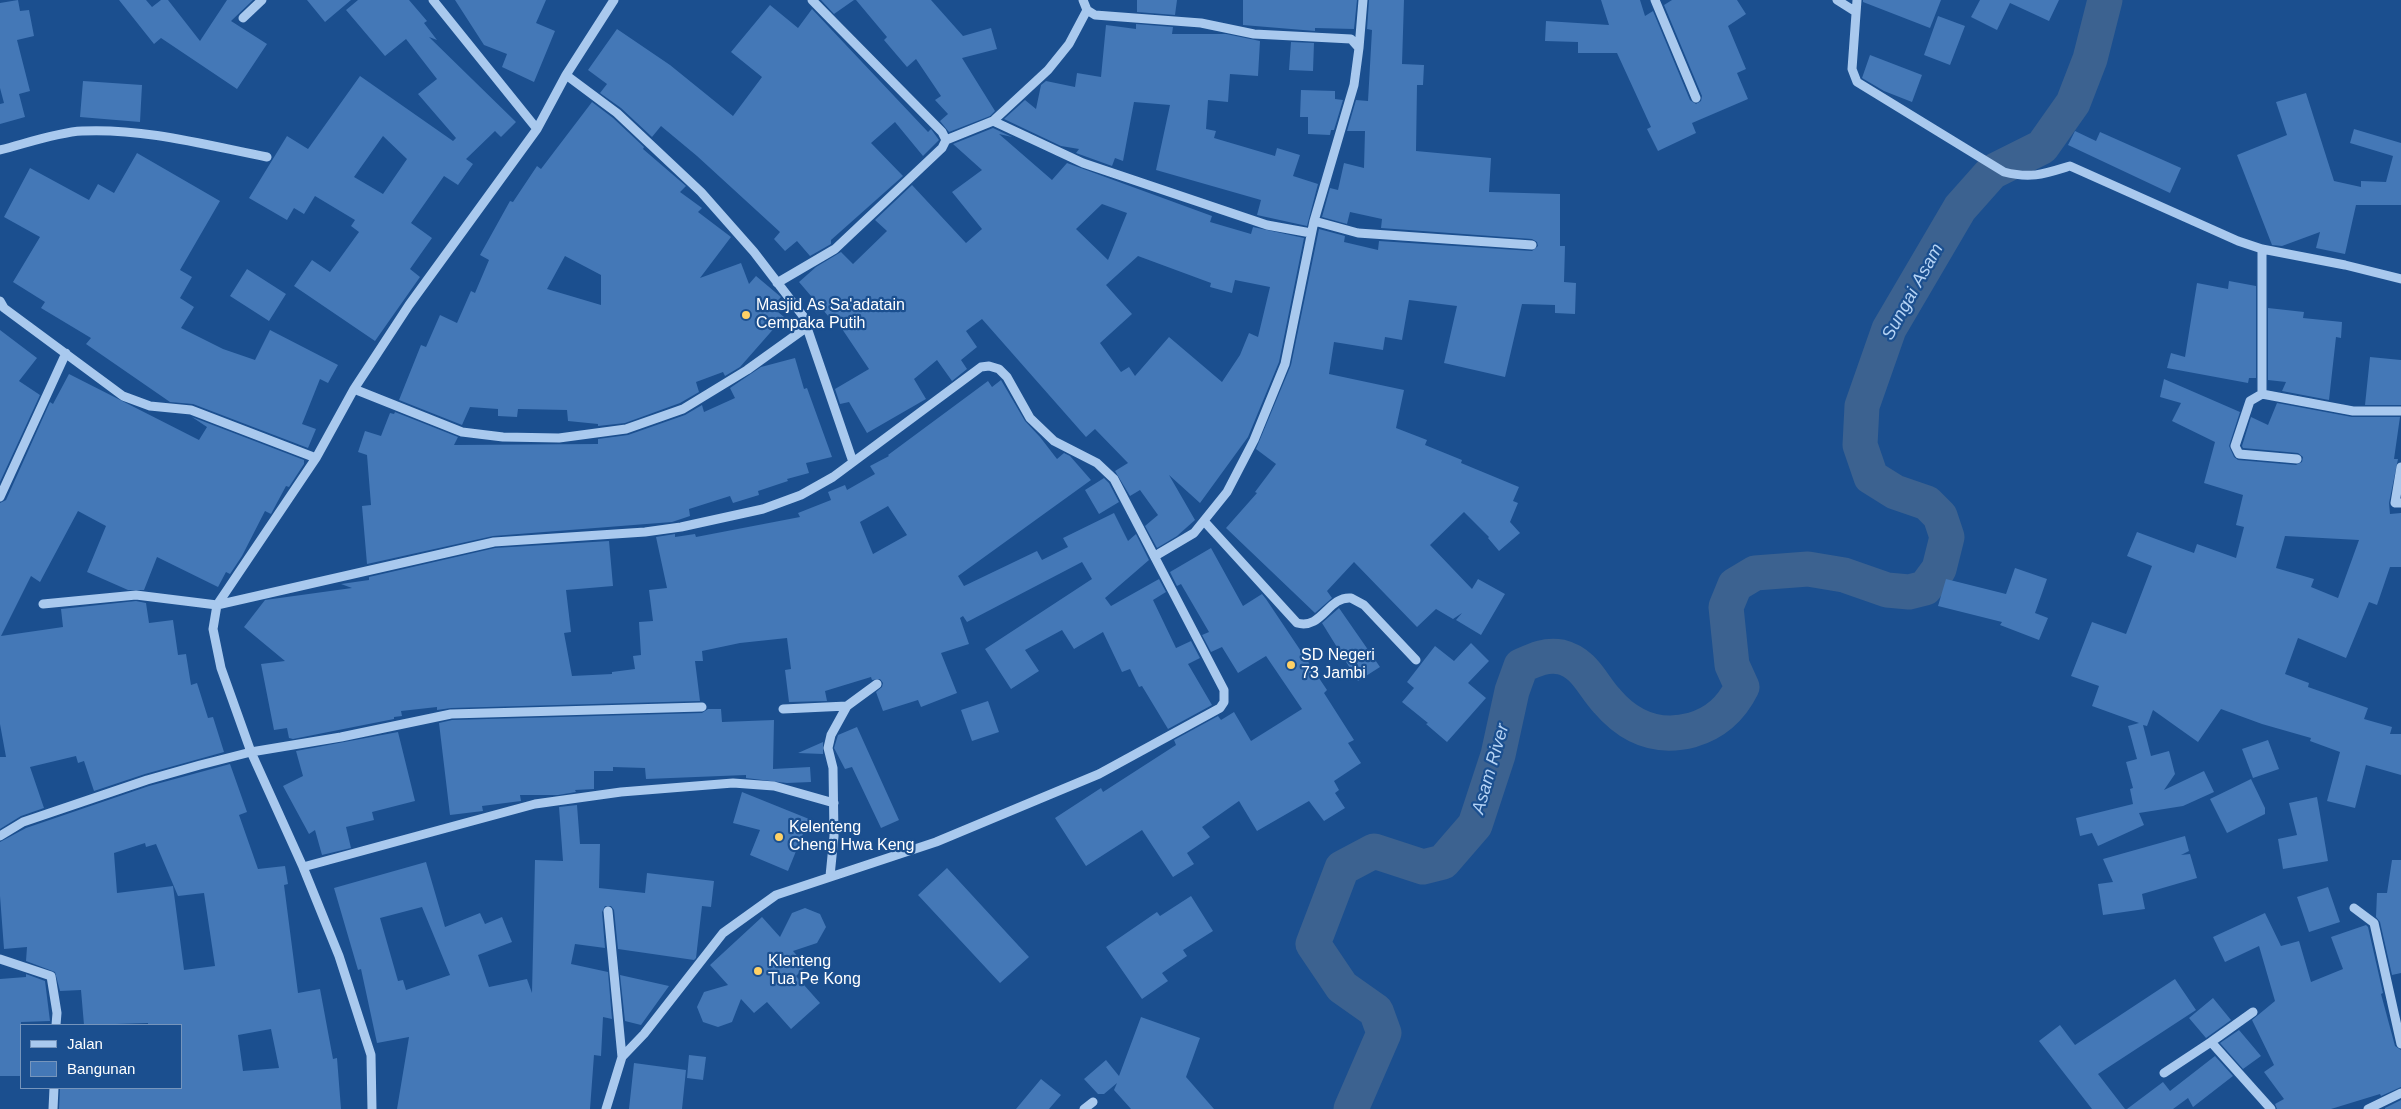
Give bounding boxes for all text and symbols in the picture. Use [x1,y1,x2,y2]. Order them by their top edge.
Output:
water label: Sungai Asam [1878,240,1948,344]
place label: Masjid As Sa'adatain Cempaka Putih [756,296,905,334]
marker: Masjid As Sa'adatain Cempaka Putih [740,309,752,321]
place label: SD Negeri 73 Jambi [1301,646,1375,684]
marker: SD Negeri 73 Jambi [1285,659,1297,671]
water label: Asam River [1468,721,1514,817]
place label: Kelenteng Cheng Hwa Keng [789,818,914,856]
marker: Kelenteng Cheng Hwa Keng [773,831,785,843]
place label: Klenteng Tua Pe Kong [768,952,861,990]
marker: Klenteng Tua Pe Kong [752,965,764,977]
legend [20,1024,182,1089]
text: Jalan [67,1035,103,1052]
text: Bangunan [67,1060,135,1077]

